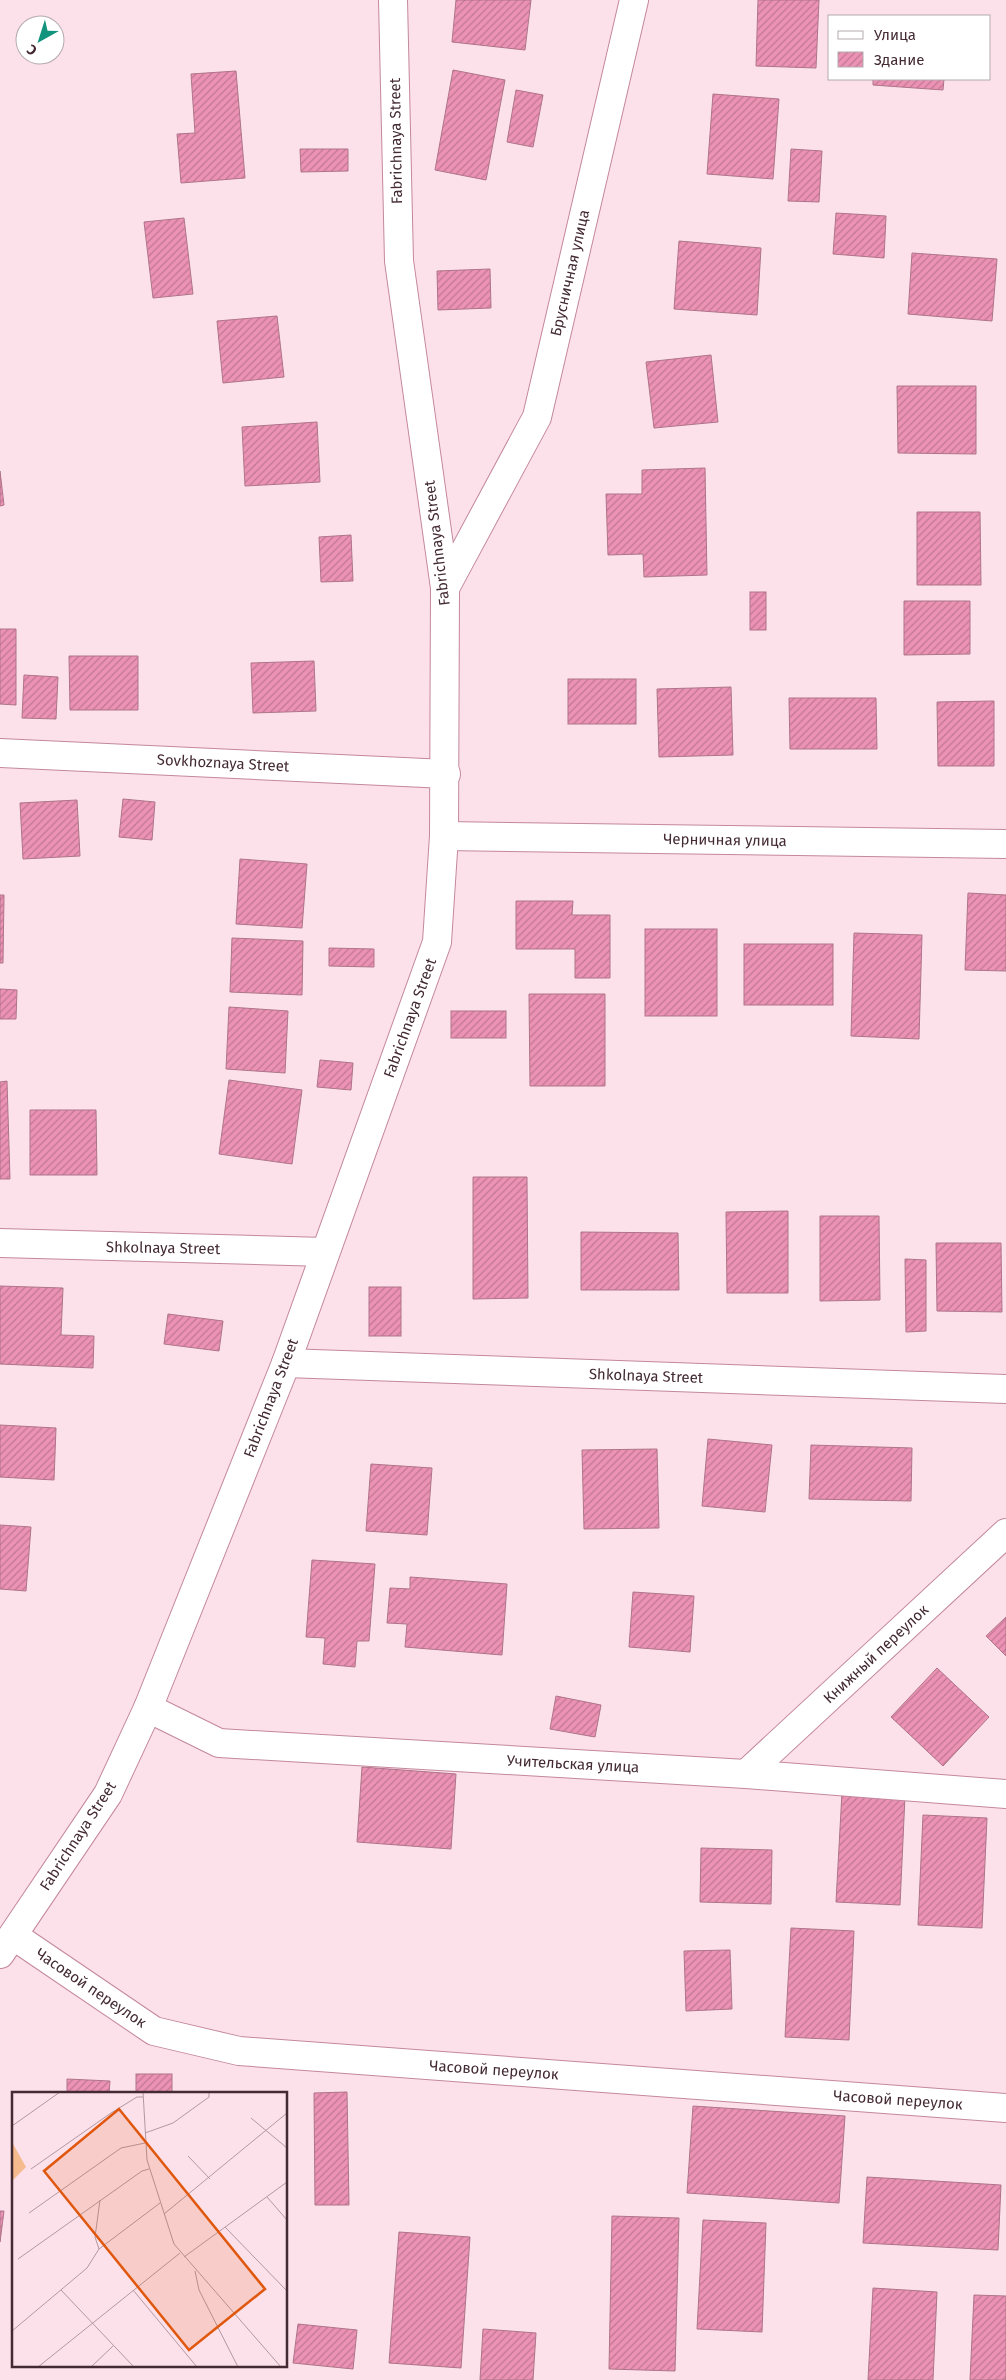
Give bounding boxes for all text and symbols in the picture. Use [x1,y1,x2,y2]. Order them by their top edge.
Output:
north arrow [15,15,65,65]
legend [828,15,991,80]
text: Улица [874,26,916,44]
text: С [24,41,41,59]
text: Здание [874,51,924,69]
street label: Fabrichnaya Street [386,77,406,204]
street label: Брусничная улица [547,208,593,338]
street label: Fabrichnaya Street [420,479,454,607]
street label: Sovkhoznaya Street [156,751,290,775]
street label: Черничная улица [663,830,787,850]
street label: Fabrichnaya Street [380,955,440,1080]
street label: Shkolnaya Street [106,1238,221,1258]
street label: Fabrichnaya Street [240,1335,302,1460]
street label: Shkolnaya Street [589,1365,704,1387]
street label: Книжный переулок [820,1601,932,1707]
street label: Учительская улица [506,1752,640,1776]
street label: Fabrichnaya Street [36,1778,120,1894]
street label: Часовой переулок [32,1944,150,2032]
street label: Часовой переулок [429,2057,559,2084]
street label: Часовой переулок [833,2087,963,2114]
inset map [12,2092,288,2368]

